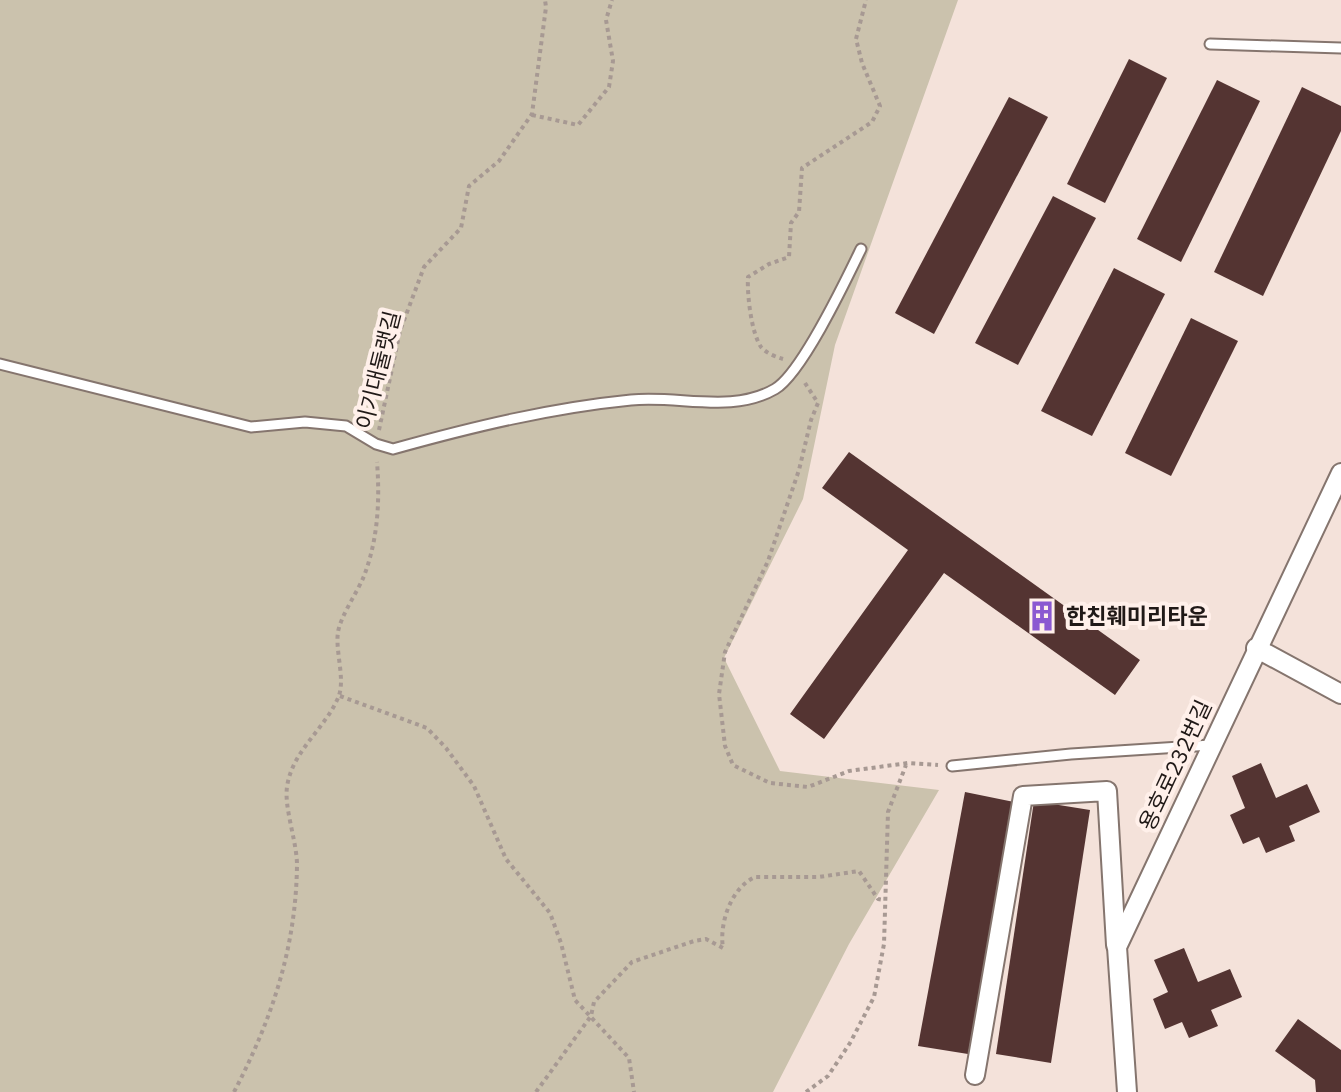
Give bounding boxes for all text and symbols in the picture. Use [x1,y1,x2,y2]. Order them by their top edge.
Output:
street label: 이기대둘랫길 [349,307,406,432]
building icon: 한친훼미리타운 [1025,599,1059,633]
place label: 한친훼미리타운 [1066,601,1208,630]
street label: 용호로232번길 [1132,695,1217,835]

